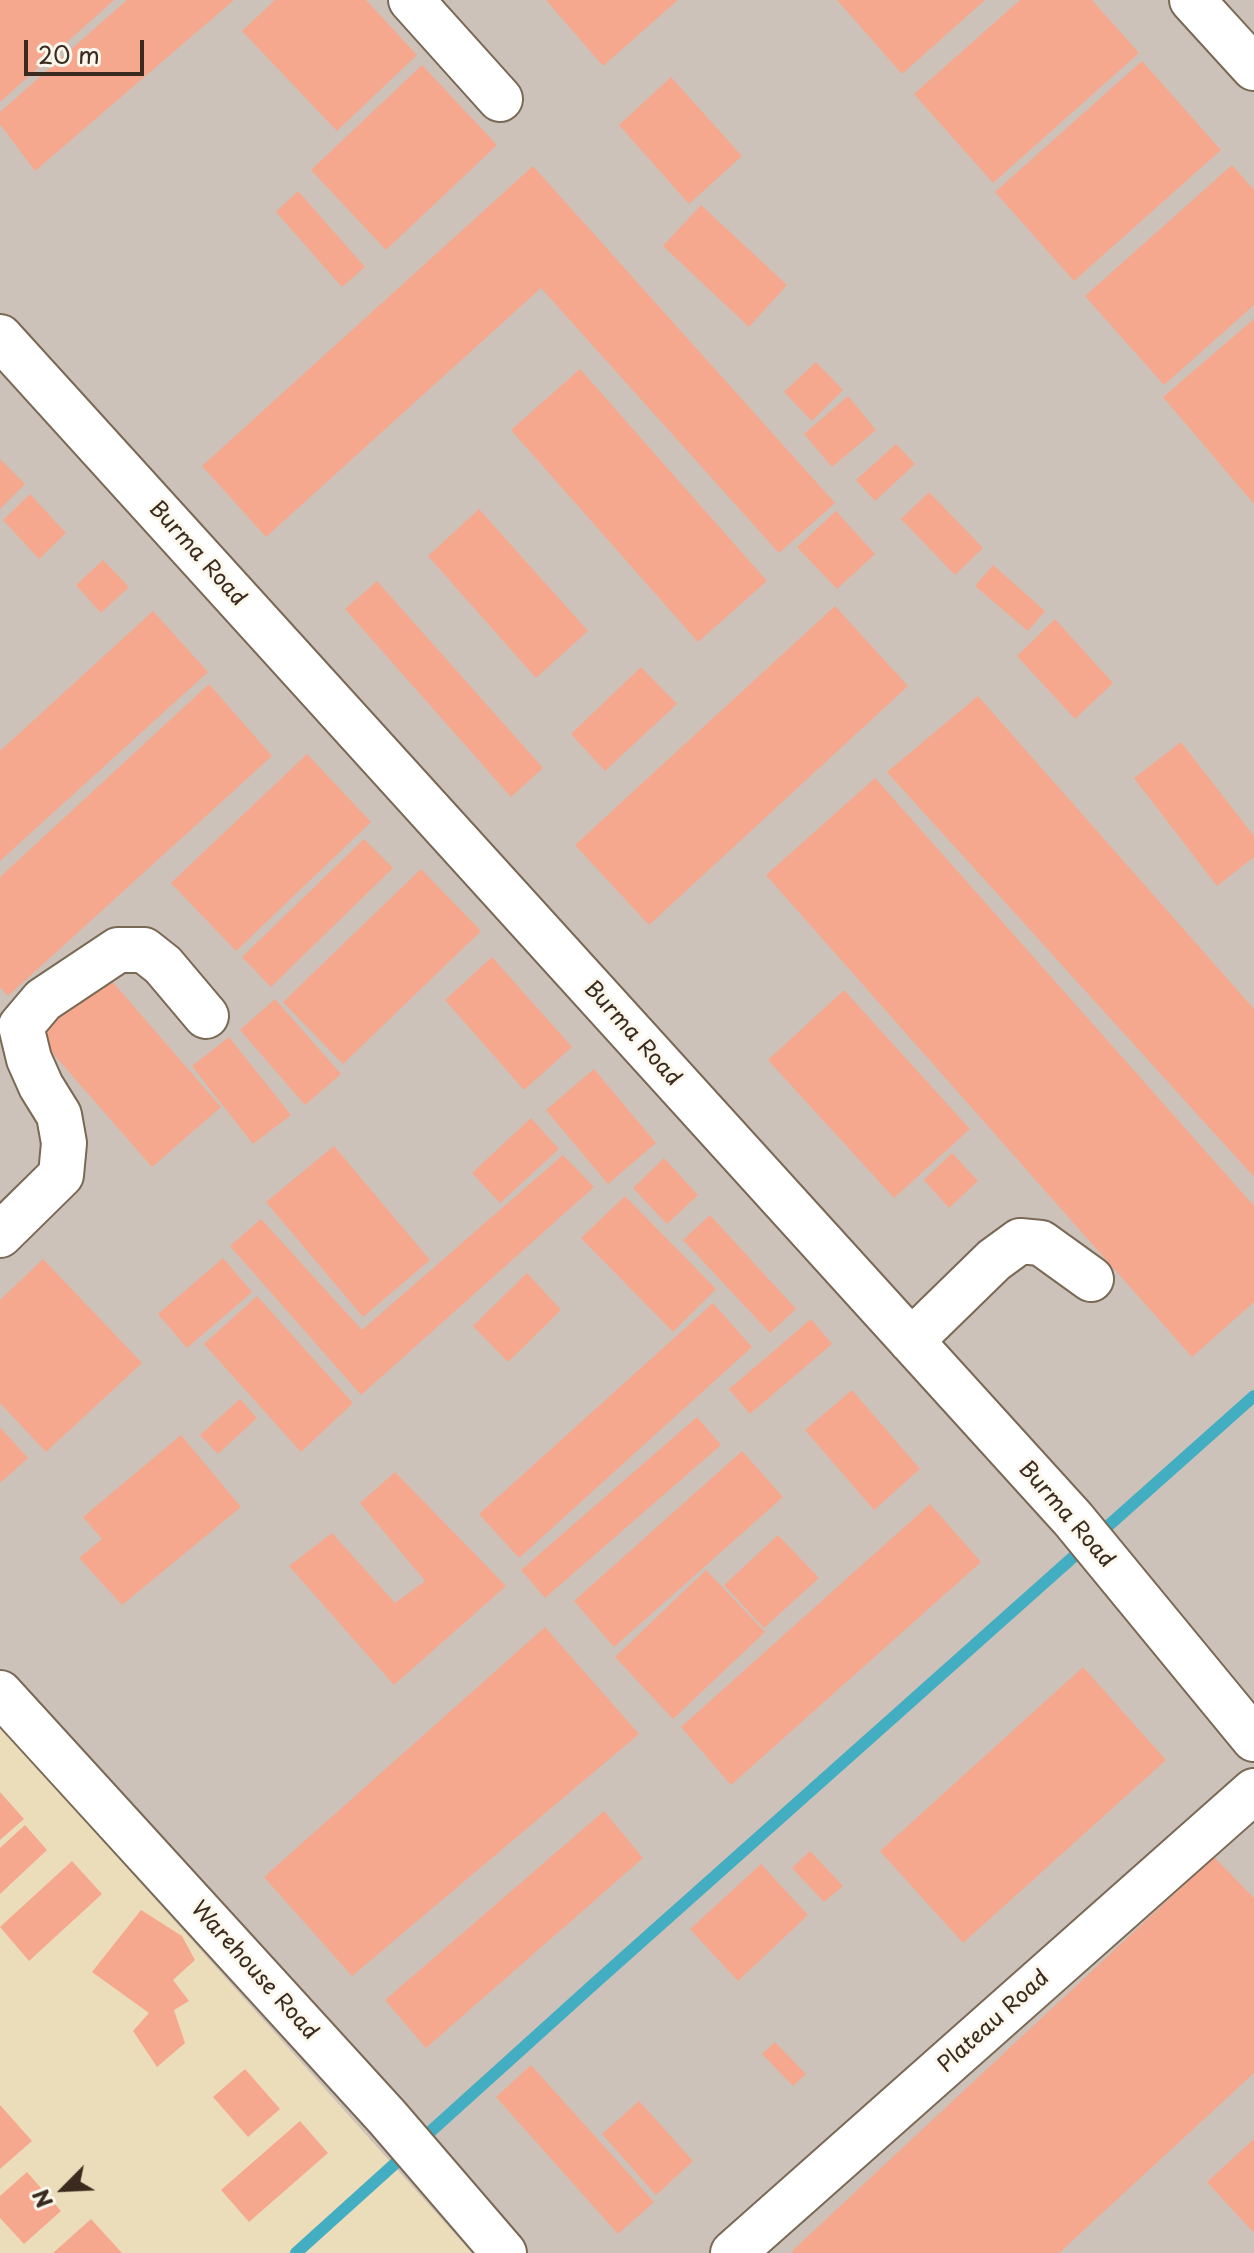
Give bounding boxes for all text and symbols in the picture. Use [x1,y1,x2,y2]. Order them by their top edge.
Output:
scale bar [28,24,148,74]
text: 20 m [38,36,100,72]
street label: Burma Road [143,496,251,612]
street label: Burma Road [578,976,686,1092]
street label: Burma Road [1013,1456,1119,1574]
street label: Warehouse Road [185,1896,323,2046]
street label: Plateau Road [933,1965,1055,2079]
north arrow [24,2149,104,2229]
text: N [23,2184,60,2214]

